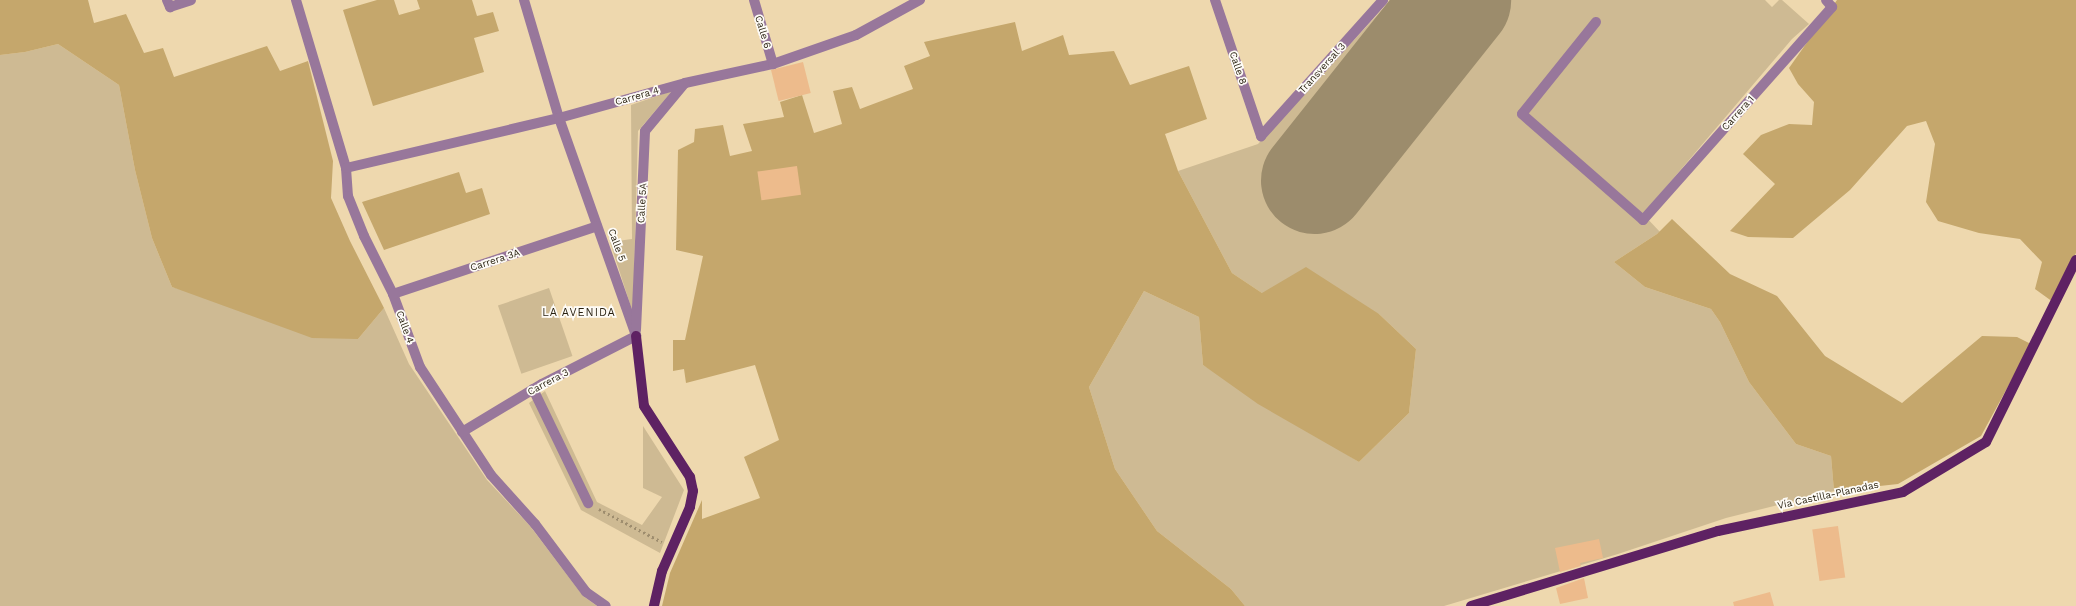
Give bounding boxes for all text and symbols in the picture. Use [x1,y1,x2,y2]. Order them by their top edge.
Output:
street label: Calle 6 [752,14,774,50]
street label: Transversal 3 [1296,40,1348,96]
street label: Calle 8 [1227,50,1249,86]
street label: Carrera 4 [614,84,660,108]
street label: Carrera 1 [1719,93,1757,133]
street label: Calle 5A [635,183,649,223]
street label: Calle 5 [606,227,628,263]
street label: Carrera 3A [469,246,521,274]
district label: LA AVENIDA [542,306,616,320]
street label: Calle 4 [394,309,416,345]
street label: Carrera 3 [525,366,571,398]
street label: Vía Castilla-Planadas [1776,478,1880,512]

